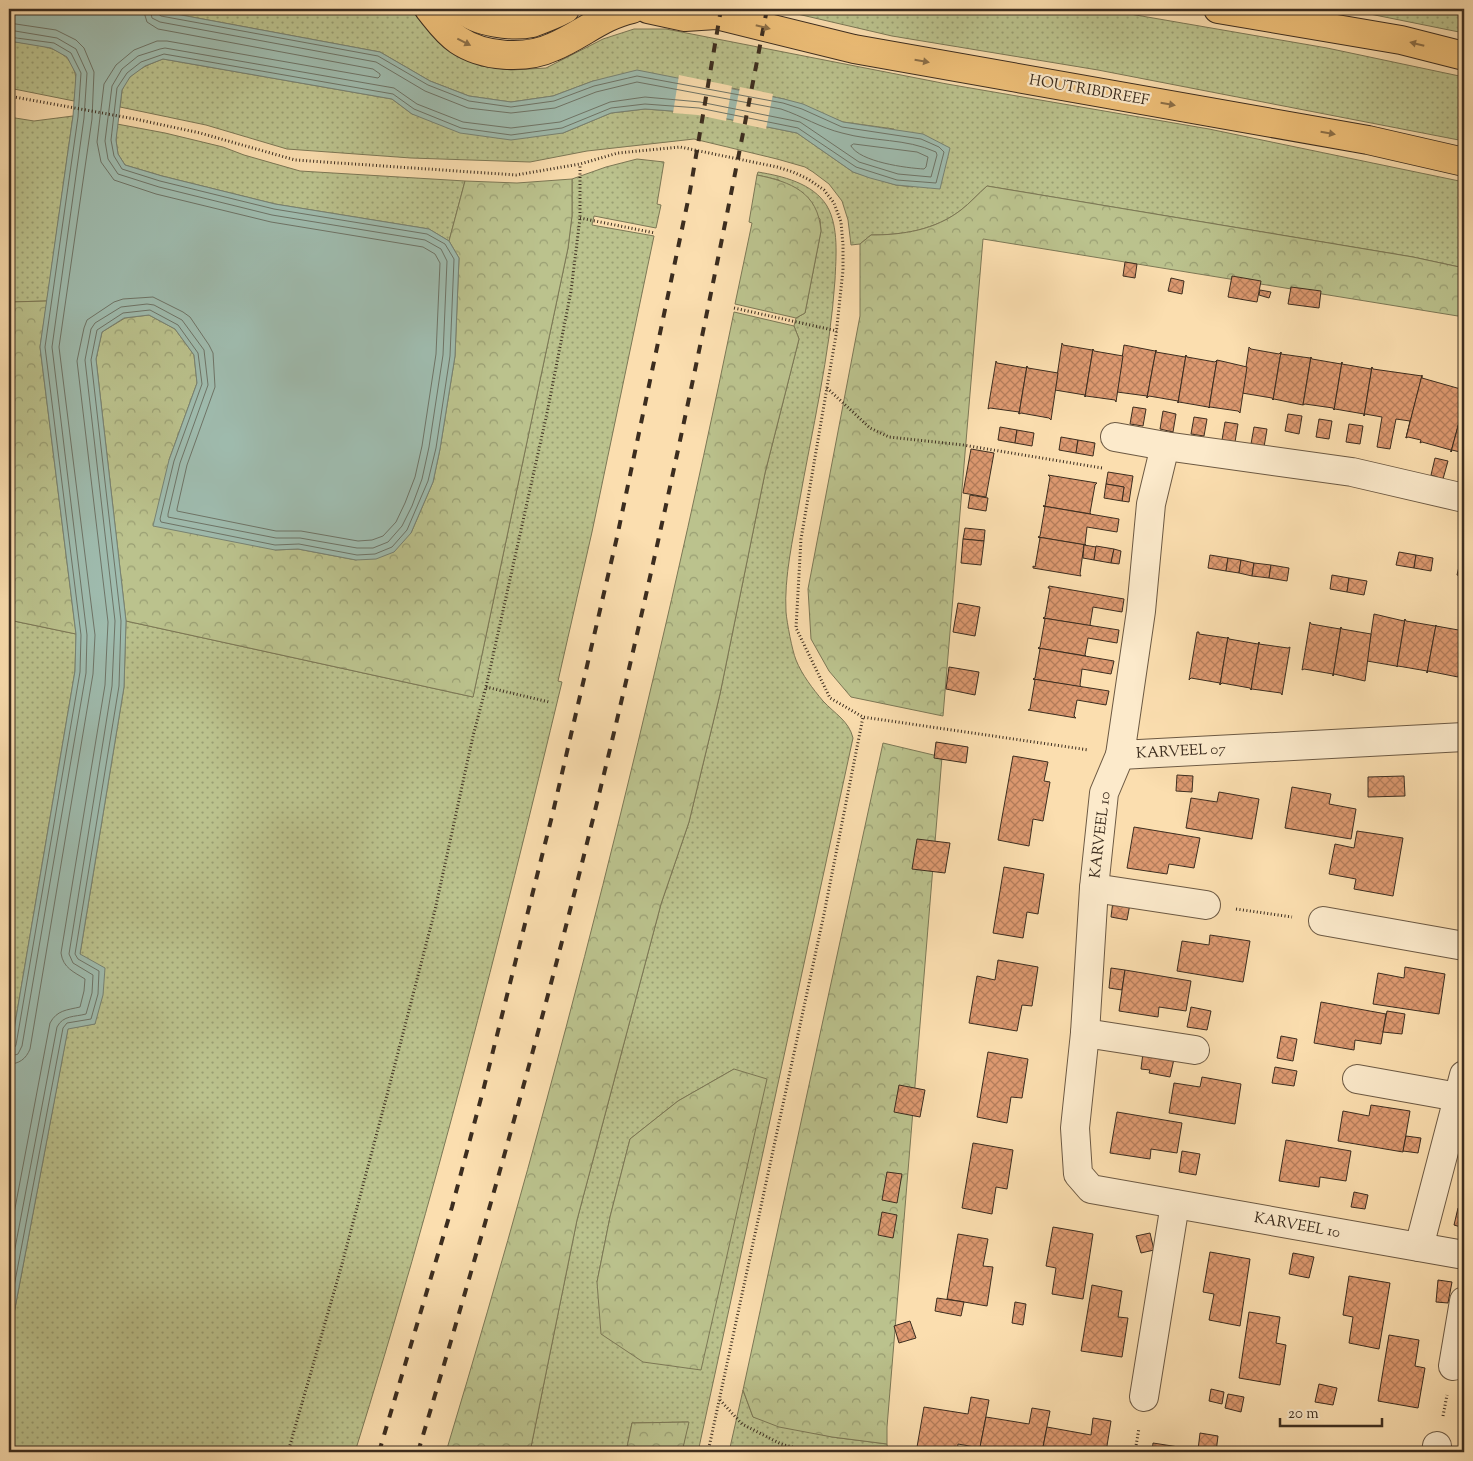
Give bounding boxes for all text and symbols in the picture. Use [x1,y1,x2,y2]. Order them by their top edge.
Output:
one-way arrow [755,23,770,31]
one-way arrow [456,38,471,46]
one-way arrow [1409,40,1424,48]
one-way arrow [914,58,930,66]
street label: HOUTRIBDREEF [1027,70,1151,112]
one-way arrow [1160,101,1176,109]
one-way arrow [1320,129,1336,137]
street label: KARVEEL 07 [1136,739,1227,765]
street label: KARVEEL 10 [1085,790,1117,880]
street label: KARVEEL 10 [1252,1208,1342,1244]
scale bar [1280,1396,1383,1428]
text: 20 m [1288,1404,1319,1425]

